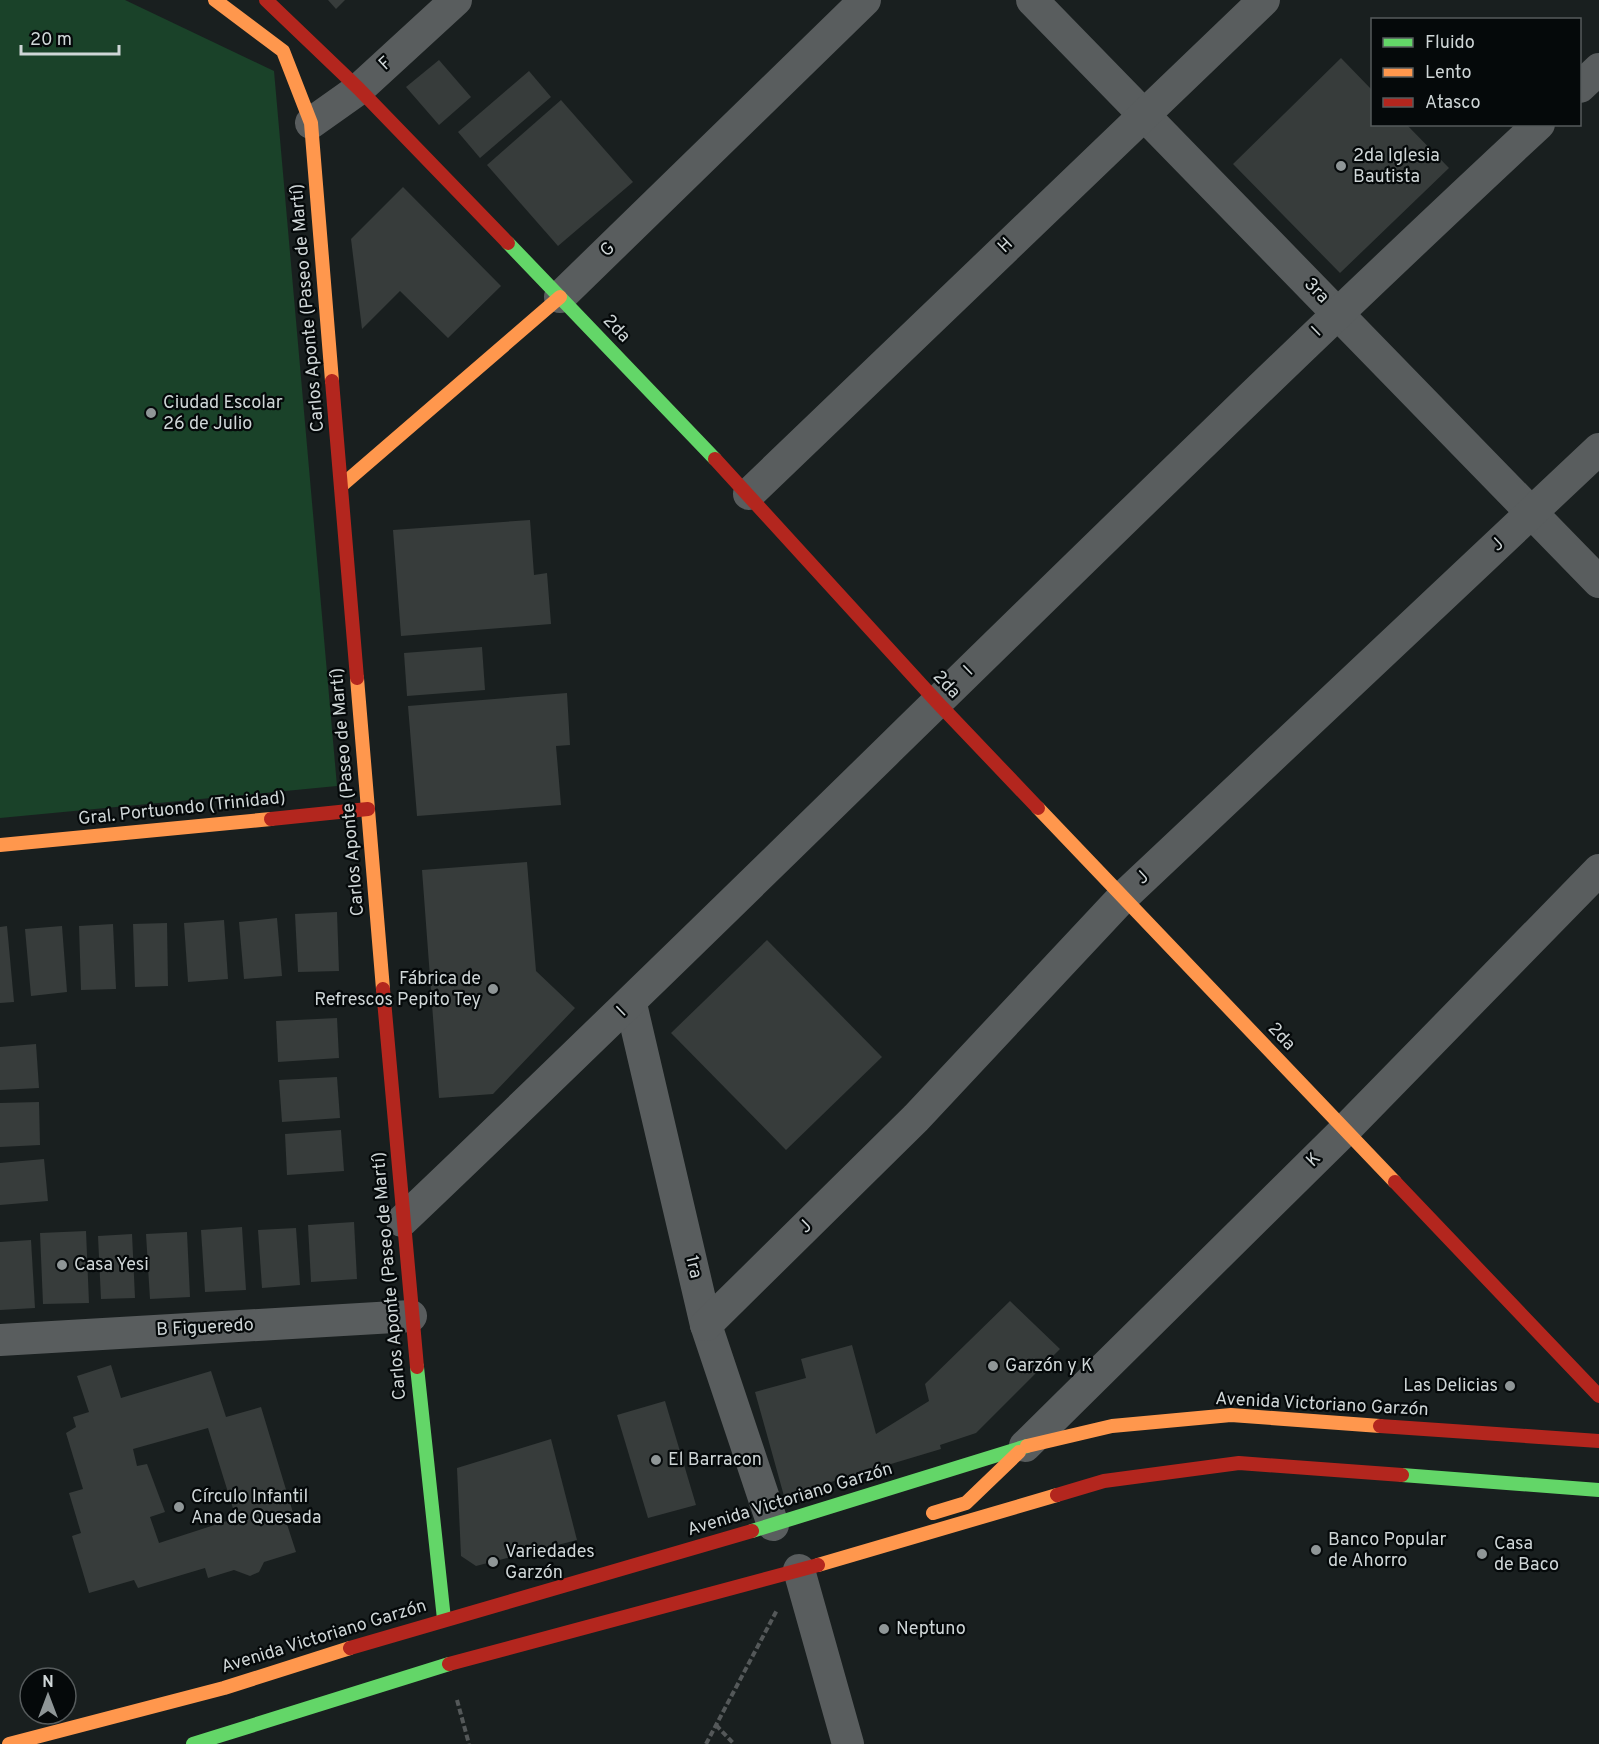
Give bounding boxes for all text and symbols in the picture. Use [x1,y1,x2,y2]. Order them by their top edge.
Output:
scale bar [21,18,118,56]
legend [1371,18,1581,126]
text: 20 m [30,29,72,52]
text: Fluido [1425,32,1475,55]
street label: F [374,52,398,76]
text: Lento [1425,62,1471,85]
text: Atasco [1425,92,1481,115]
place label: 2da Iglesia Bautista [1353,145,1440,189]
marker: 2da Iglesia Bautista [1334,159,1348,173]
street label: Carlos Aponte (Paseo de Martí) [286,183,330,433]
street label: H [993,233,1019,259]
street label: G [596,237,620,263]
street label: 3ra [1298,273,1334,309]
street label: 2da [597,310,635,348]
street label: I [1307,322,1327,342]
place label: Ciudad Escolar 26 de Julio [163,392,283,436]
marker: Ciudad Escolar 26 de Julio [144,406,158,420]
street label: J [1487,533,1509,557]
street label: I [959,661,979,681]
street label: 2da [927,666,965,704]
street label: Carlos Aponte (Paseo de Martí) [326,667,370,917]
street label: Gral. Portuondo (Trinidad) [77,787,287,831]
street label: J [1132,866,1154,890]
place label: Fábrica de Refrescos Pepito Tey [314,968,481,1012]
marker: Fábrica de Refrescos Pepito Tey [486,982,500,996]
street label: I [612,1002,632,1022]
street label: 2da [1262,1018,1300,1056]
street label: K [1302,1148,1326,1172]
street label: Carlos Aponte (Paseo de Martí) [368,1151,412,1401]
street label: J [794,1215,818,1239]
street label: 1ra [679,1253,707,1281]
place label: Casa Yesi [74,1254,149,1277]
marker: Casa Yesi [55,1258,69,1272]
street label: B Figueredo [156,1314,254,1342]
place label: Garzón y K [1005,1355,1093,1378]
marker: Garzón y K [986,1359,1000,1373]
place label: Las Delicias [1403,1375,1498,1398]
marker: Las Delicias [1503,1379,1517,1393]
street label: Avenida Victoriano Garzón [1215,1388,1429,1422]
place label: El Barracon [668,1449,762,1472]
marker: El Barracon [649,1453,663,1467]
street label: Avenida Victoriano Garzón [684,1458,896,1542]
place label: Círculo Infantil Ana de Quesada [191,1486,321,1530]
marker: Círculo Infantil Ana de Quesada [172,1500,186,1514]
place label: Banco Popular de Ahorro [1328,1529,1447,1573]
place label: Casa de Baco [1494,1533,1559,1577]
place label: Variedades Garzón [505,1541,595,1585]
marker: Banco Popular de Ahorro [1309,1543,1323,1557]
marker: Casa de Baco [1475,1547,1489,1561]
marker: Variedades Garzón [486,1555,500,1569]
street label: Avenida Victoriano Garzón [218,1595,430,1679]
place label: Neptuno [896,1618,966,1641]
marker: Neptuno [877,1622,891,1636]
north arrow [18,1666,78,1726]
text: N [42,1673,54,1693]

